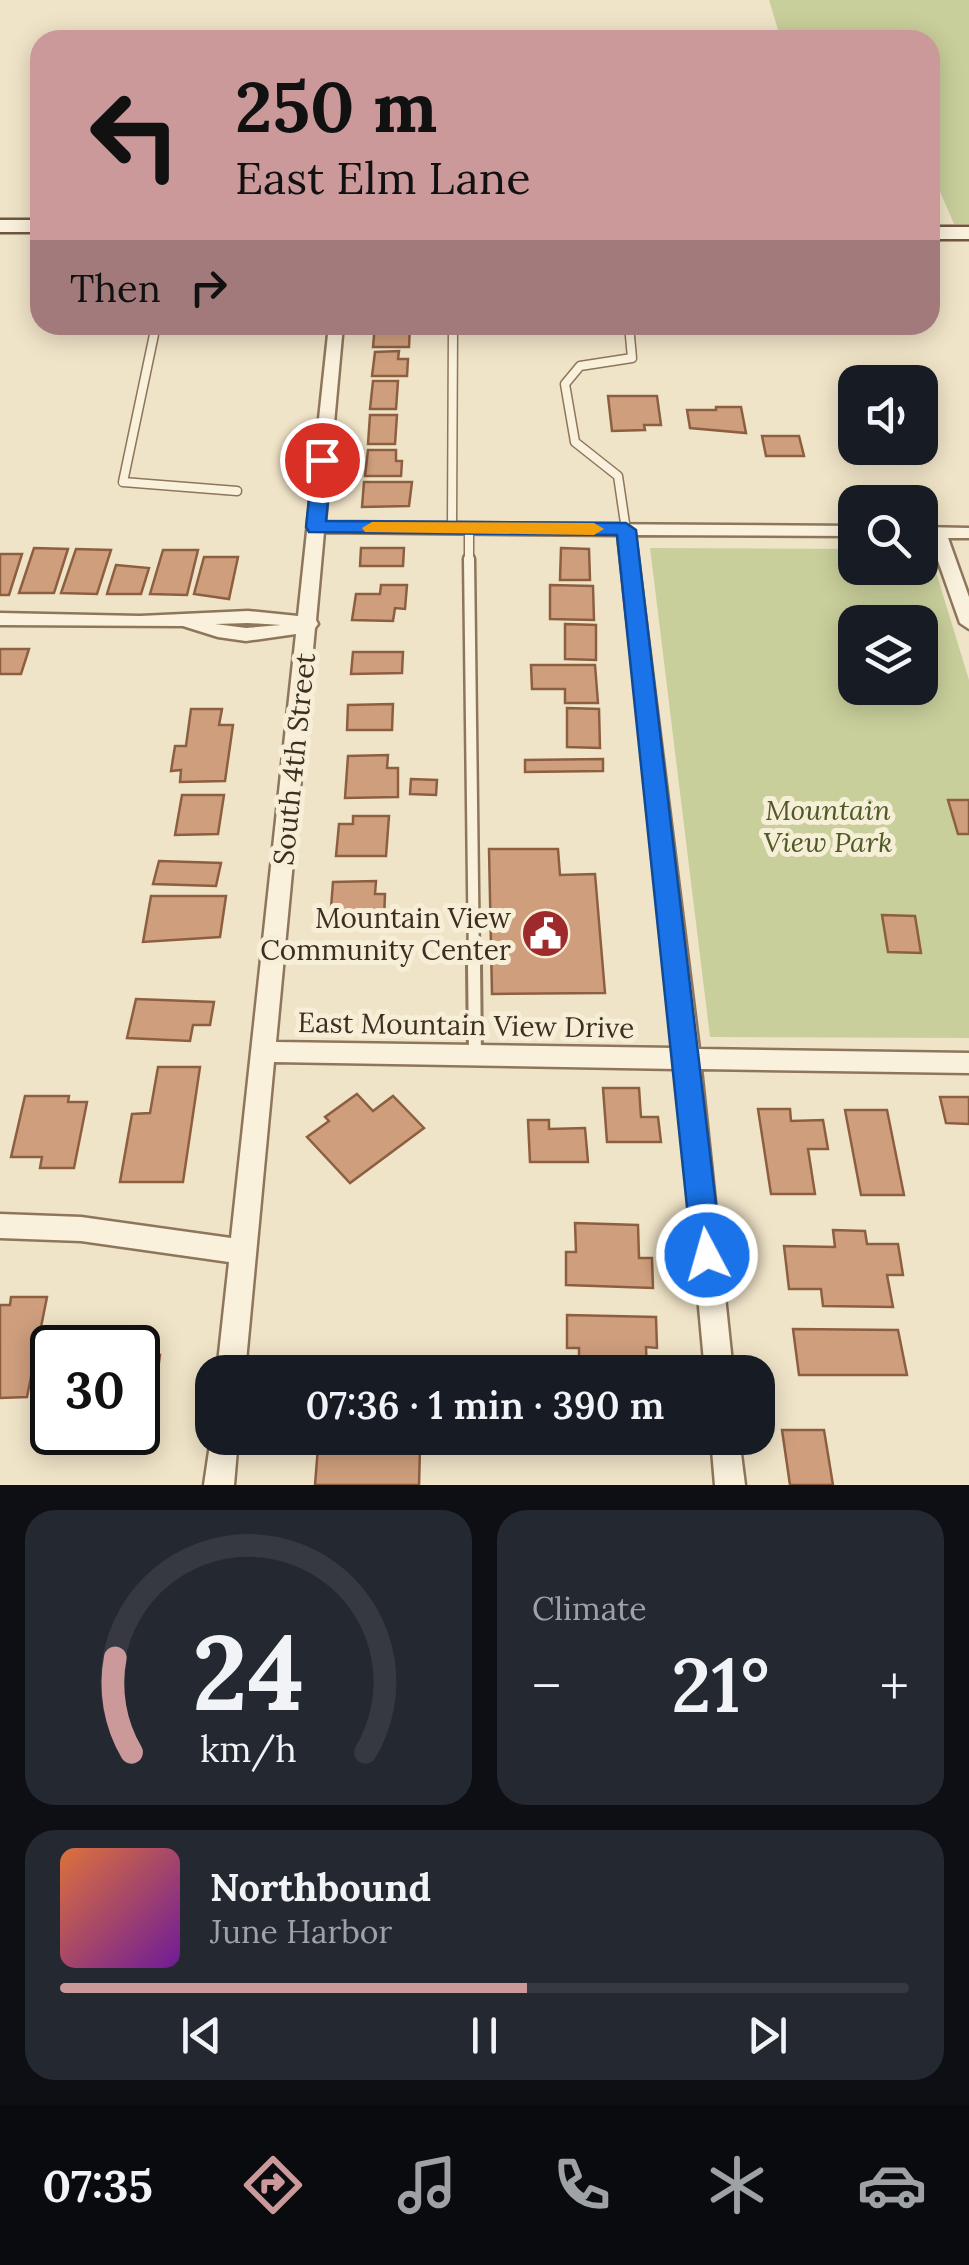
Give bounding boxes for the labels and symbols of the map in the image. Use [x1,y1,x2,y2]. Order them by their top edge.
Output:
pin [280,418,365,503]
street label: South 4th Street [265,651,323,867]
park label: Mountain View Park [763,792,893,860]
place label: Mountain View Community Center [260,900,512,968]
public building icon: Mountain View Community Center [520,908,572,960]
street label: East Mountain View Drive [297,1004,635,1046]
position arrow [655,1203,759,1307]
speed limit sign: 30 [30,1325,160,1455]

